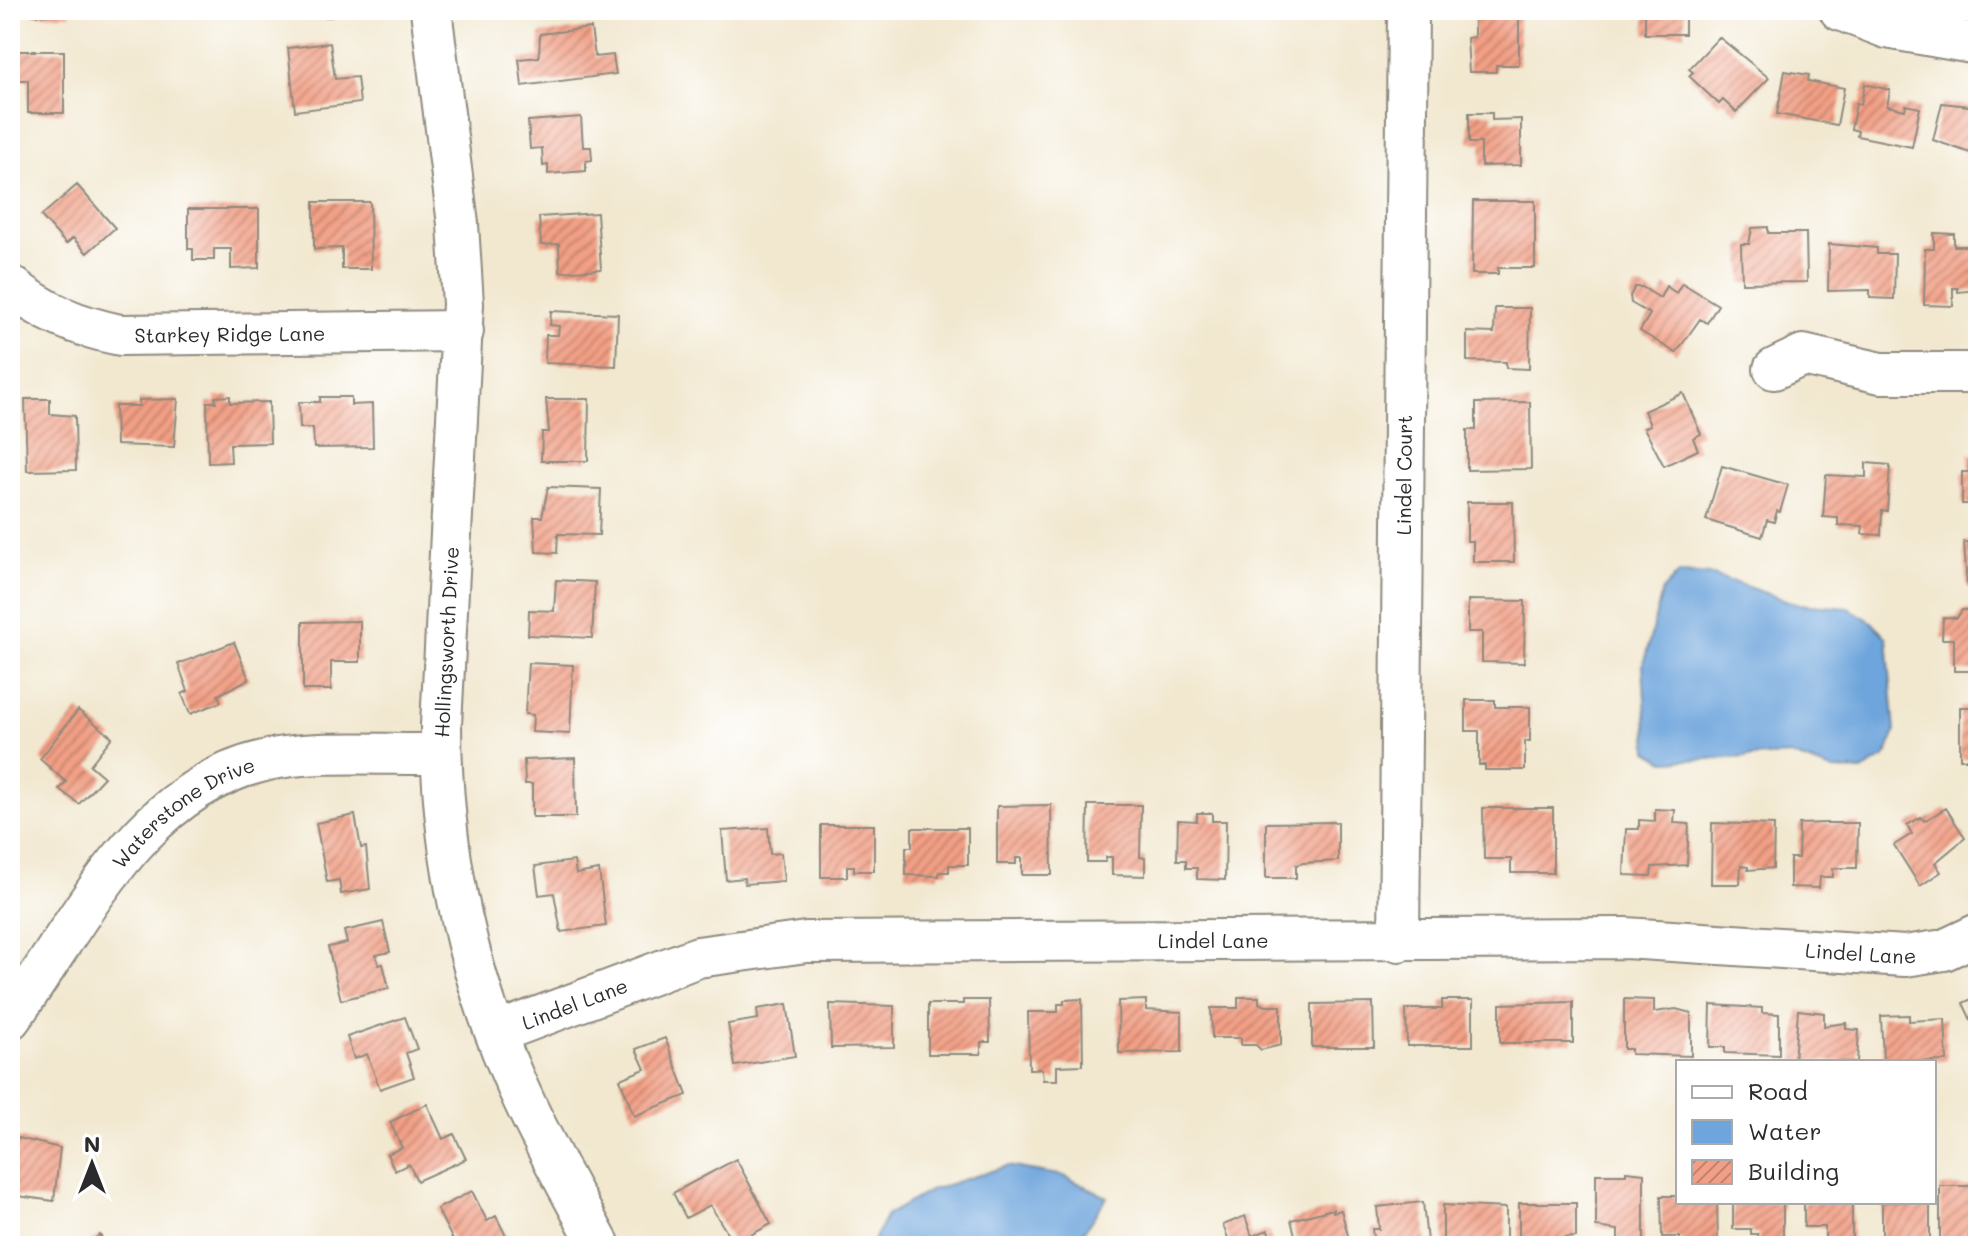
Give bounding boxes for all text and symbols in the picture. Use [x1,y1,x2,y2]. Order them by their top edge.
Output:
street label: Starkey Ridge Lane [134,320,325,348]
street label: Lindel Court [1390,415,1417,535]
street label: Hollingsworth Drive [428,546,464,738]
street label: Waterstone Drive [106,751,258,873]
street label: Lindel Lane [1158,927,1269,953]
street label: Lindel Lane [1805,937,1918,969]
street label: Lindel Lane [518,972,631,1035]
legend [1676,1060,1936,1204]
text: Road [1748,1075,1808,1106]
text: Water [1748,1115,1822,1146]
north arrow [52,1124,132,1204]
text: N [84,1129,100,1158]
text: Building [1748,1155,1839,1186]

